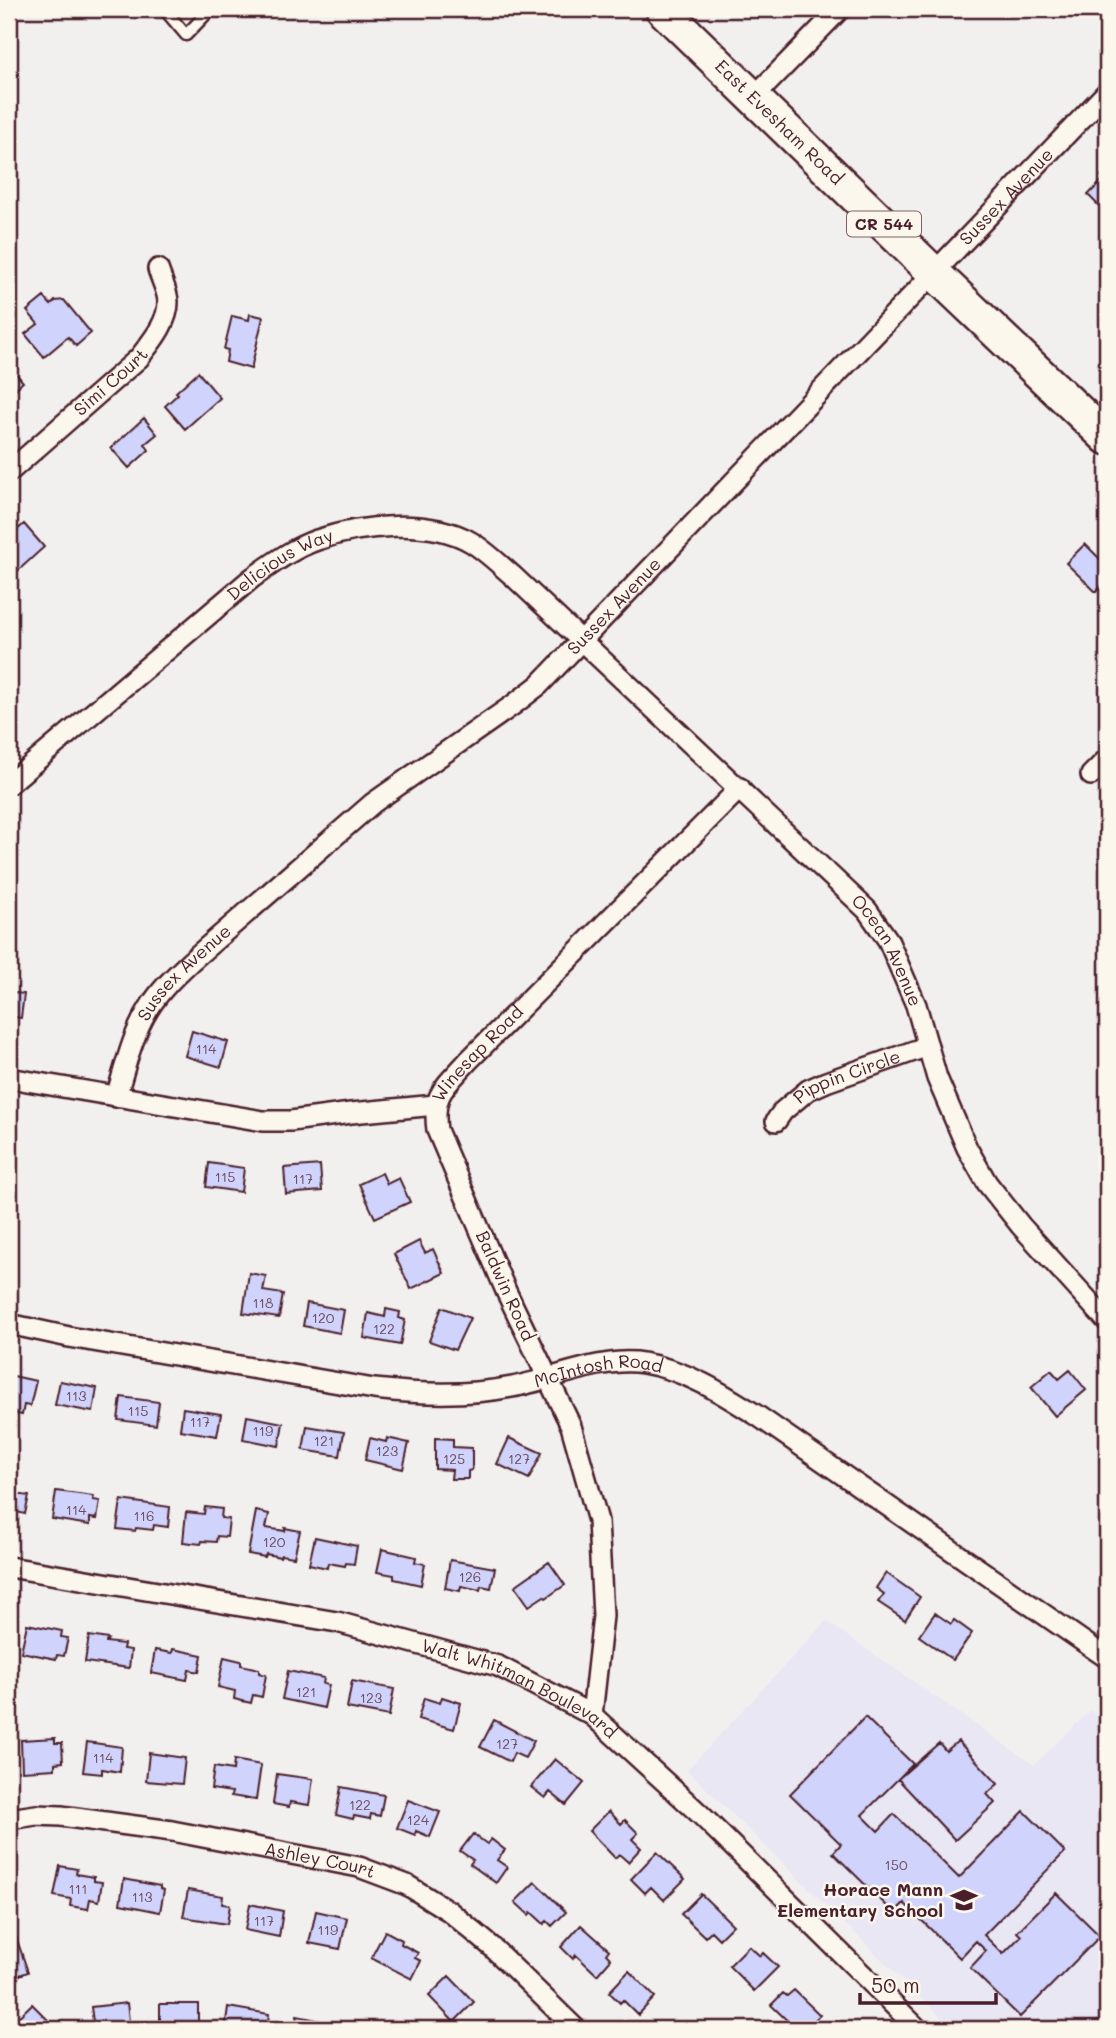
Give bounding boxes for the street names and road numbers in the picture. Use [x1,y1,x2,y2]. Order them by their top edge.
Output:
street label: East Evesham Road [710,54,849,190]
street label: Sussex Avenue [954,142,1058,250]
road number: CR 544 [847,212,921,236]
street label: Simi Court [68,343,153,421]
street label: Delicious Way [221,523,336,605]
street label: Sussex Avenue [561,552,666,659]
street label: Ocean Avenue [847,889,928,1010]
street label: Sussex Avenue [131,919,236,1025]
street label: Winesap Road [426,1000,528,1106]
street label: Pippin Circle [788,1044,903,1109]
street label: Baldwin Road [471,1227,541,1345]
street label: McIntosh Road [531,1349,666,1392]
street label: Walt Whitman Boulevard [419,1633,623,1743]
street label: Ashley Court [263,1836,379,1883]

